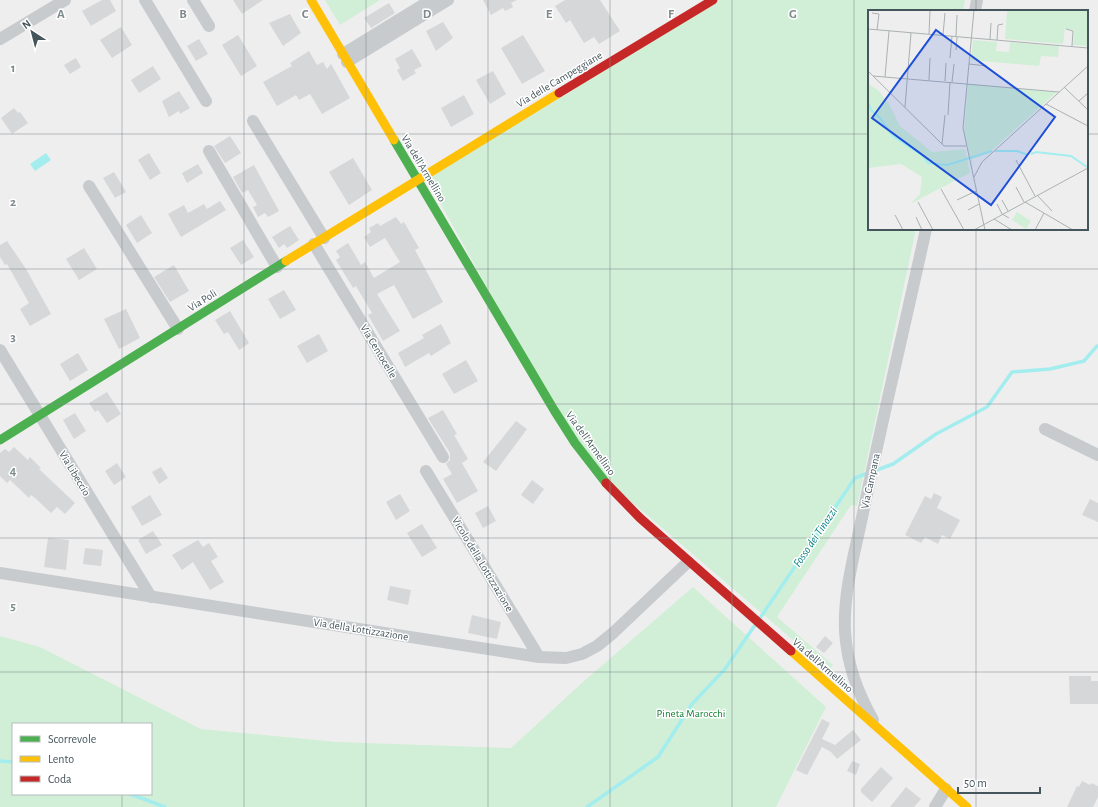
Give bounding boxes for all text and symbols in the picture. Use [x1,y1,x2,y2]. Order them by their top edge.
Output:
text: A [57,8,65,21]
text: B [179,8,187,21]
text: C [302,8,309,21]
text: D [423,8,432,21]
text: E [546,8,553,21]
text: F [668,8,675,21]
text: G [789,8,797,21]
inset map [868,10,1088,230]
north arrow [12,12,52,52]
text: N [20,18,33,31]
street label: Via delle Campeggiane [514,49,604,109]
text: 1 [11,62,15,75]
street label: Via dell'Armellino [399,133,448,204]
text: 2 [10,196,16,209]
street label: Via Poli [186,287,219,314]
street label: Via Centocelle [358,322,399,380]
text: 3 [10,331,16,344]
street label: Via dell'Armellino [564,409,617,477]
street label: Via Libeccio [57,449,92,498]
street label: Via Campana [859,452,882,510]
text: 4 [10,465,17,478]
water label: Fosso dei Tinozzi [791,505,839,569]
street label: Vicolo della Lottizzazione [450,515,515,614]
text: 5 [10,600,16,613]
street label: Via della Lottizzazione [313,617,409,642]
street label: Via dell'Armellino [790,636,855,694]
park label: Pineta Marocchi [657,708,725,719]
legend [12,723,152,795]
text: Scorrevole [48,733,96,745]
text: Lento [48,753,74,765]
scale bar [958,769,1040,795]
text: Coda [48,773,72,785]
text: 50 m [964,777,987,789]

